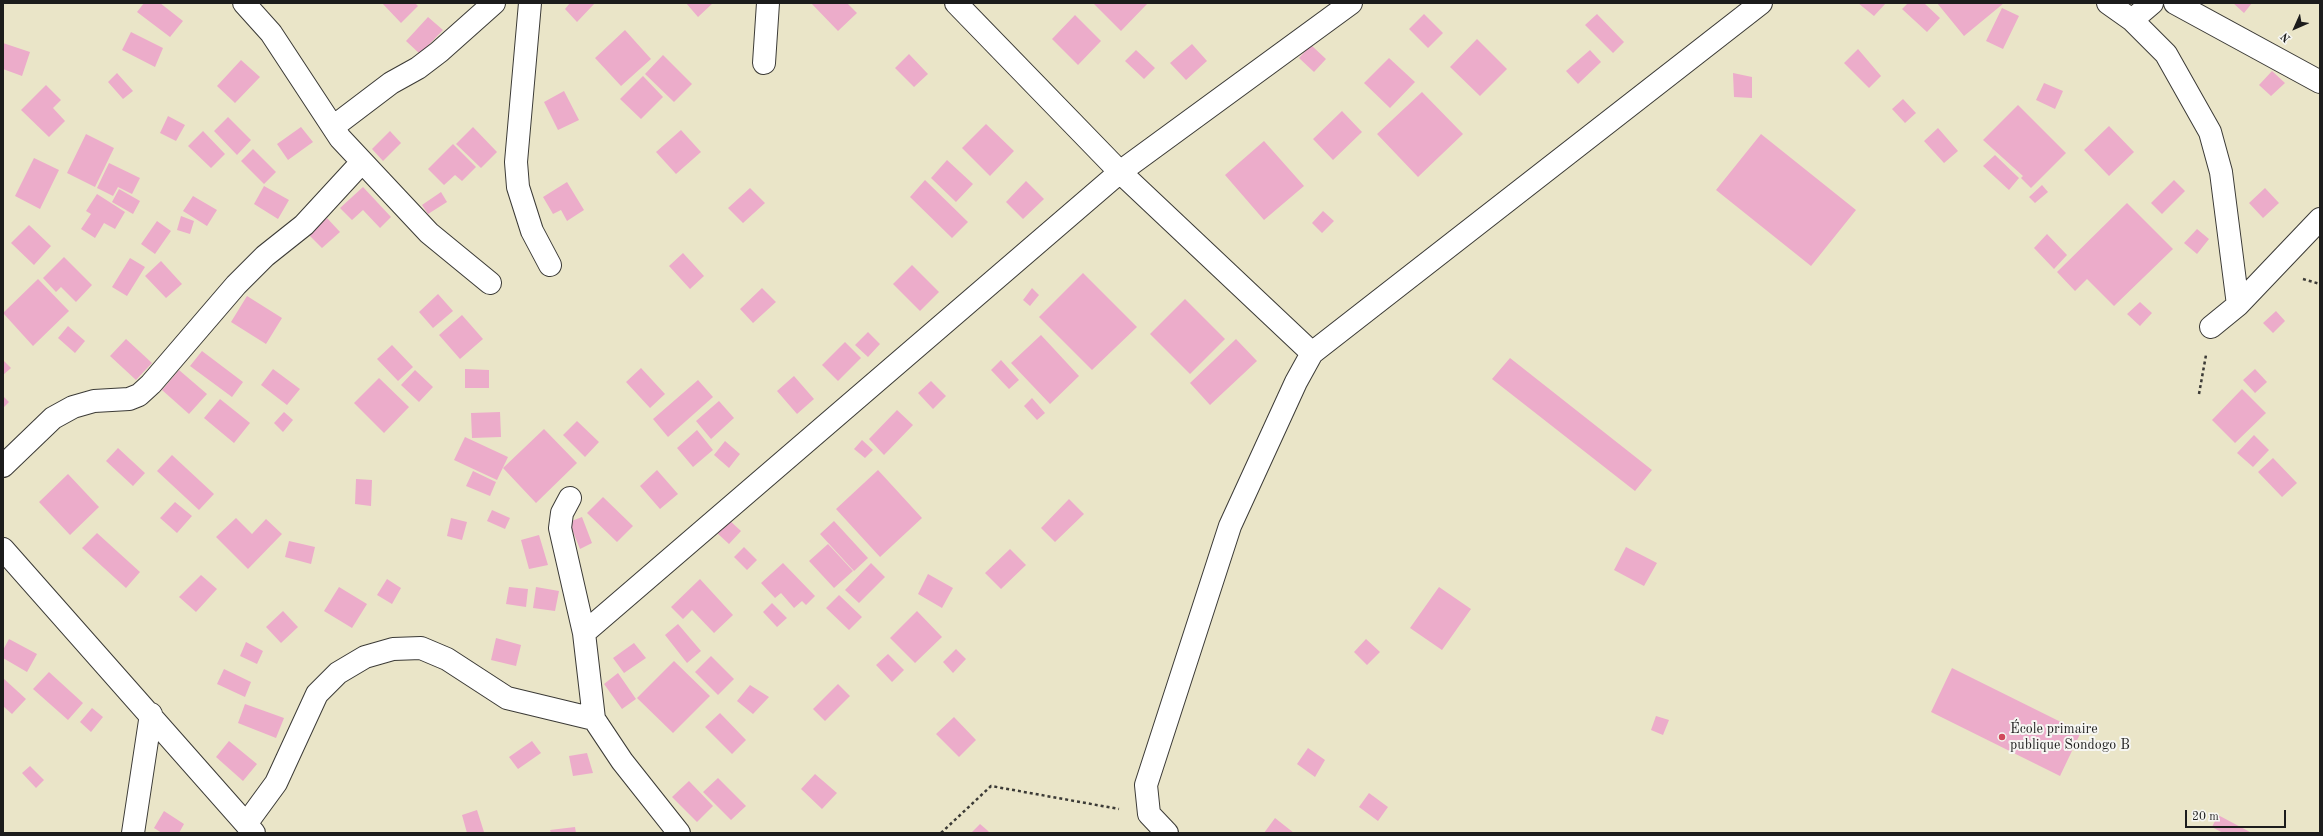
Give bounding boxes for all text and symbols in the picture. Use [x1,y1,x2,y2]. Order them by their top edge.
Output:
north arrow [2275,8,2315,48]
text: N [2279,30,2293,44]
place label: École primaire publique Sondogo B [2010,721,2130,754]
marker: École primaire publique Sondogo B [1997,732,2007,742]
scale bar [2187,802,2288,828]
text: 20 m [2192,811,2219,823]

